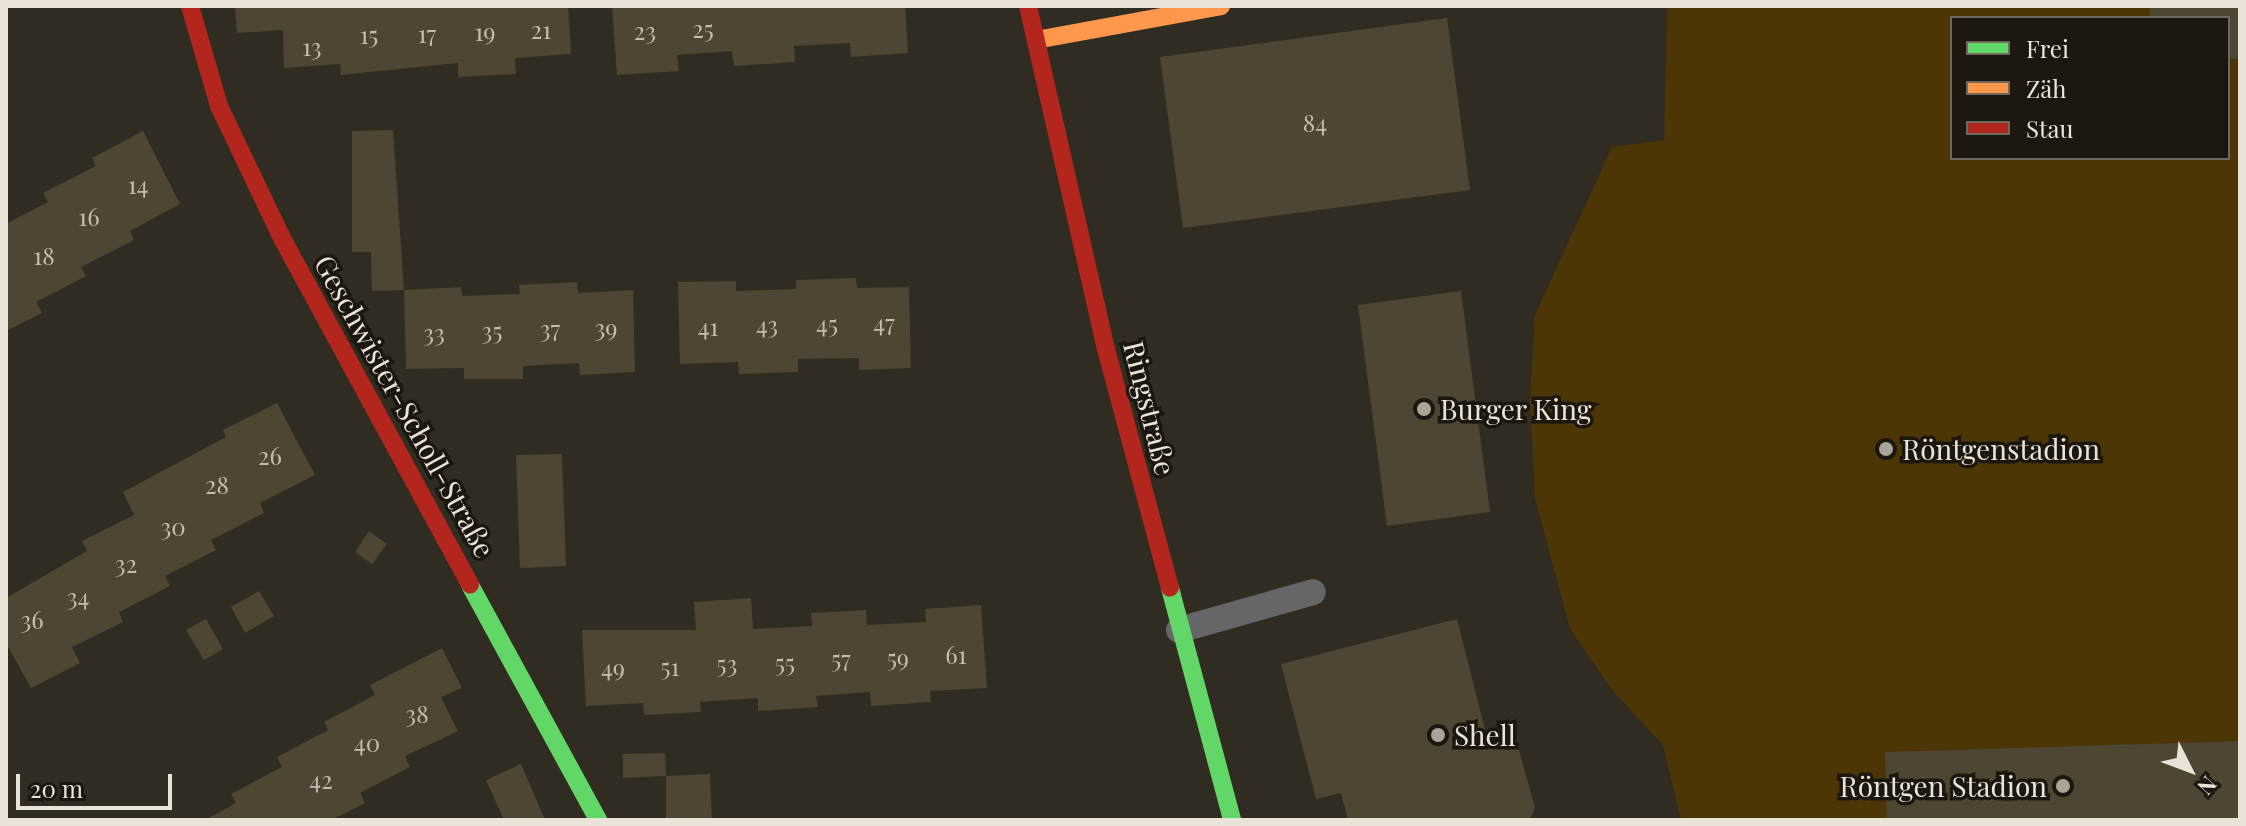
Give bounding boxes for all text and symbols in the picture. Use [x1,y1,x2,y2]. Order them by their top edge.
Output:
house number: 25 [692,15,714,43]
house number: 21 [531,16,551,44]
legend [1950,16,2230,160]
house number: 23 [634,17,656,45]
house number: 19 [474,18,496,46]
house number: 17 [418,20,436,48]
house number: 15 [360,21,378,49]
text: Frei [2026,32,2069,64]
house number: 13 [302,33,322,61]
text: Zäh [2026,72,2066,104]
house number: 84 [1303,109,1327,137]
text: Stau [2026,112,2073,144]
house number: 14 [128,171,148,199]
house number: 16 [78,203,100,231]
house number: 18 [33,242,55,270]
street label: Geschwister-Scholl-Straße [308,249,502,563]
house number: 47 [873,309,895,337]
house number: 45 [816,310,838,338]
house number: 43 [756,311,778,339]
house number: 41 [698,313,718,341]
house number: 39 [594,314,618,342]
house number: 37 [540,315,560,343]
house number: 35 [482,317,502,345]
house number: 33 [423,319,445,347]
street label: Ringstraße [1117,338,1183,478]
place label: Burger King [1440,392,1592,426]
marker: Burger King [1415,400,1433,418]
place label: Röntgenstadion [1902,432,2100,466]
marker: Röntgenstadion [1877,440,1895,458]
house number: 26 [258,442,282,470]
house number: 28 [205,471,229,499]
house number: 30 [160,513,186,541]
house number: 32 [115,550,137,578]
house number: 34 [67,583,89,611]
house number: 36 [20,606,44,634]
house number: 61 [945,641,967,669]
house number: 59 [887,644,909,672]
house number: 57 [831,645,851,673]
house number: 55 [775,649,795,677]
house number: 53 [717,650,737,678]
house number: 51 [661,653,679,681]
house number: 49 [601,654,625,682]
house number: 38 [405,700,429,728]
place label: Shell [1454,718,1516,752]
marker: Shell [1429,726,1447,744]
house number: 40 [354,729,380,757]
north arrow [2150,730,2230,810]
scale bar [20,758,176,808]
house number: 42 [309,766,333,794]
place label: Röntgen Stadion [1840,769,2047,803]
text: N [2191,770,2224,802]
text: 20 m [30,772,83,804]
marker: Röntgen Stadion [2054,777,2072,795]

